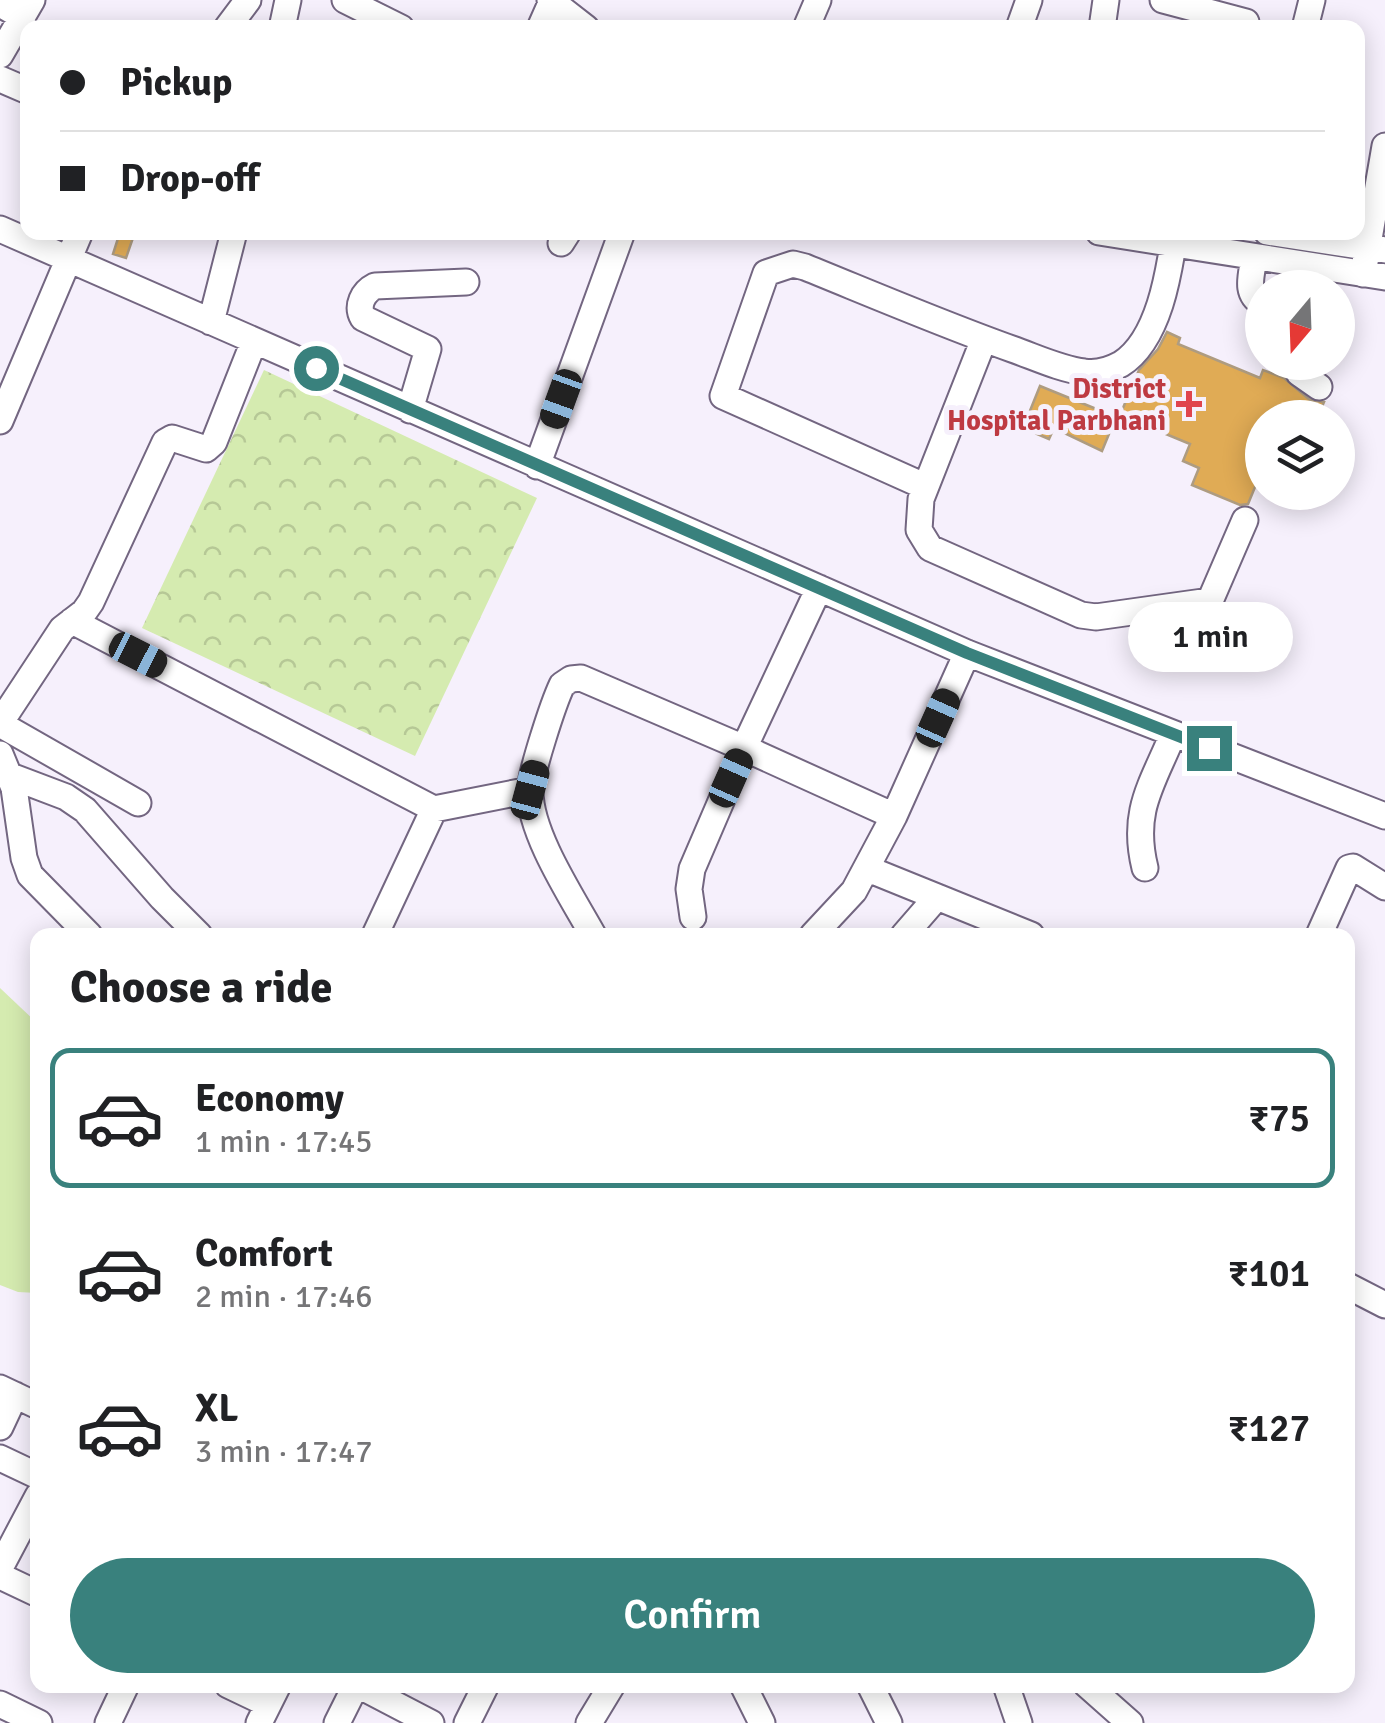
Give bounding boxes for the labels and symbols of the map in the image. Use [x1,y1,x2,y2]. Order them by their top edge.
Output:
north arrow [1245,270,1355,380]
route start [294,346,339,391]
car [537,366,585,432]
place label: District Hospital Parbhani [947,372,1167,438]
marker: District Hospital Parbhani [1176,391,1202,417]
callout: 1 min [1126,603,1292,673]
car [104,628,172,682]
car [912,684,964,752]
route end [1187,726,1232,771]
car [705,744,757,812]
car [508,757,552,823]

